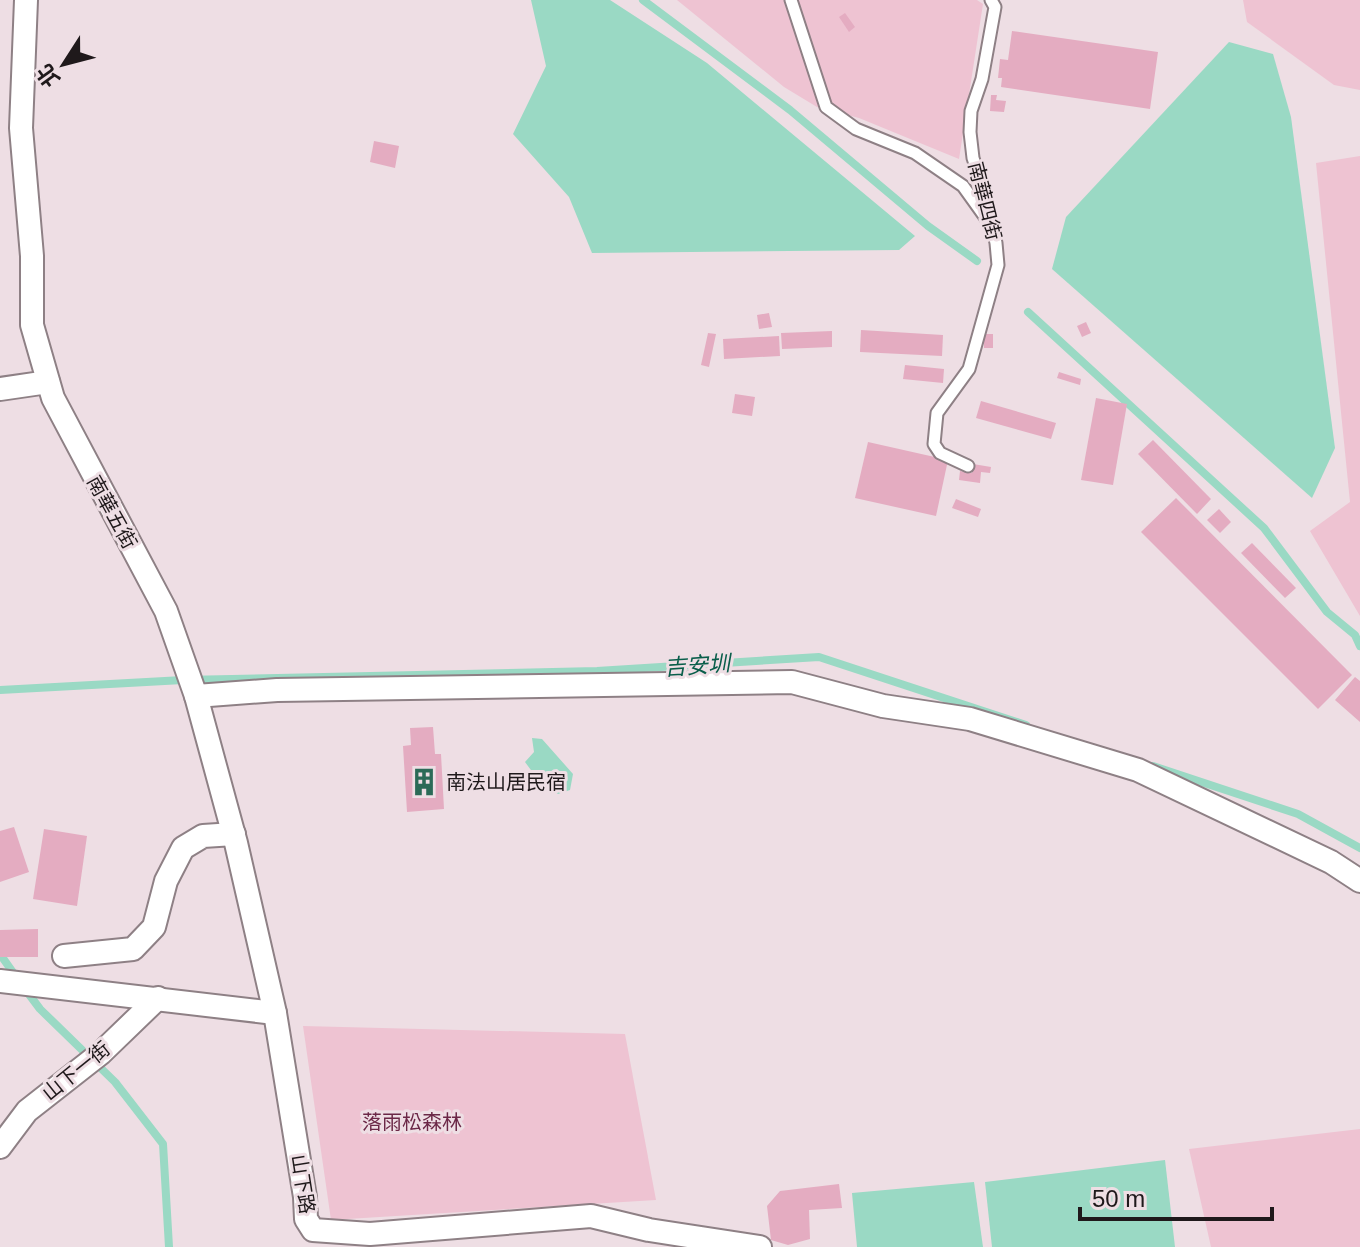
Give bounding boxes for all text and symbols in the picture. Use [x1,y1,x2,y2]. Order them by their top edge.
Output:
north arrow [24,24,104,104]
text: 北 [32,59,65,92]
street label: 南華四街 [965,160,1005,242]
street label: 南華五街 [83,472,141,552]
water label: 吉安圳 [663,651,734,680]
building icon: 南法山居民宿 [409,767,439,797]
place label: 南法山居民宿 [446,771,566,793]
street label: 山下一街 [38,1037,114,1105]
park label: 落雨松森林 [362,1111,462,1133]
street label: 山下路 [287,1153,319,1215]
scale bar [1080,1171,1272,1221]
text: 50 m [1092,1185,1145,1212]

